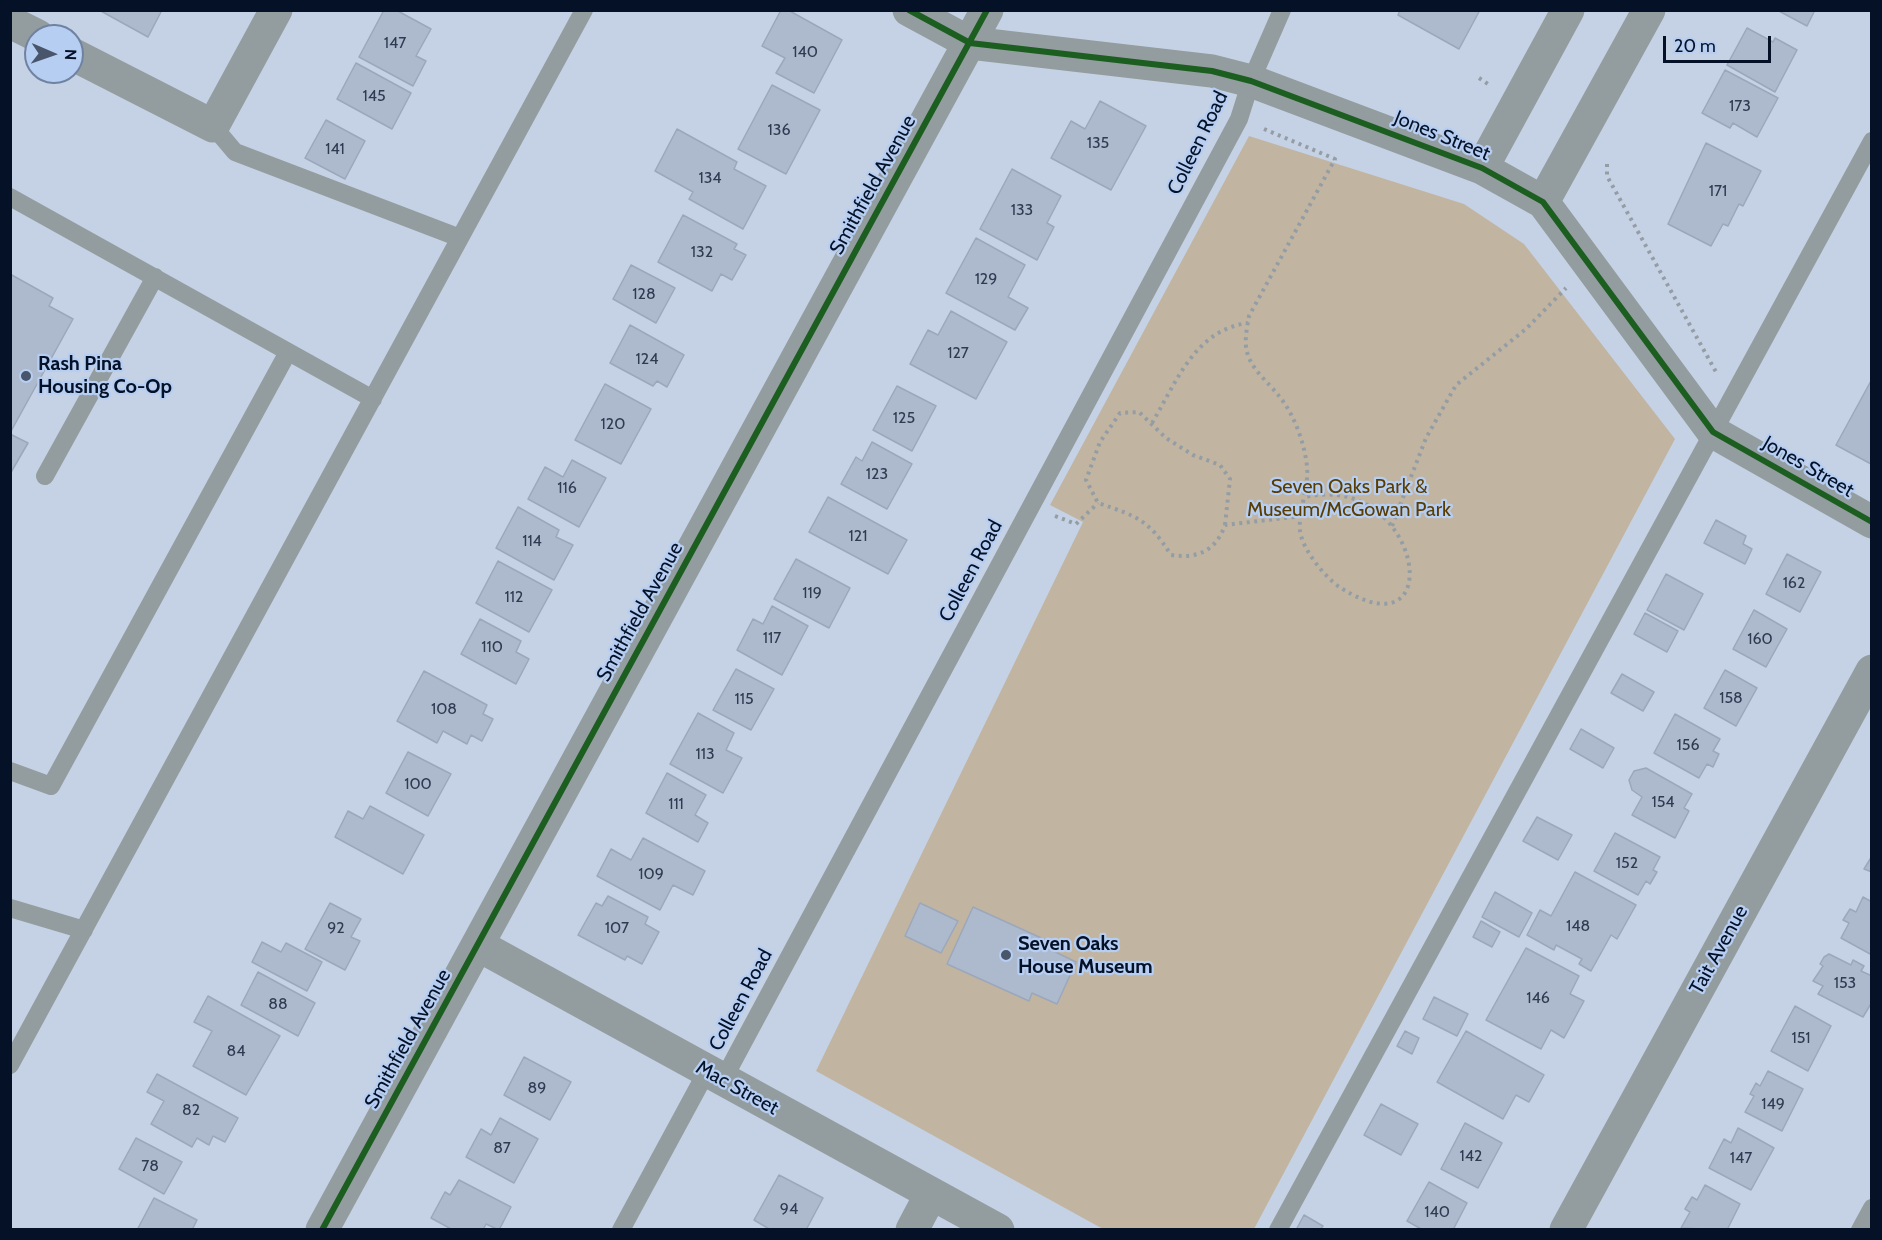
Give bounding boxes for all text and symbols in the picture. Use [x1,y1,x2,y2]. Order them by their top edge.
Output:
north arrow [24,24,84,84]
scale bar [1666,24,1774,62]
house number: 147 [384,33,406,53]
text: 20 m [1674,35,1716,57]
house number: 140 [792,42,818,62]
text: N [61,49,80,61]
house number: 145 [362,86,386,106]
street label: Colleen Road [1163,87,1233,199]
house number: 173 [1729,96,1751,116]
street label: Jones Street [1390,106,1494,166]
street label: Smithfield Avenue [825,111,921,259]
house number: 136 [768,120,790,140]
house number: 135 [1087,133,1109,153]
house number: 141 [325,139,345,159]
house number: 134 [698,168,722,188]
house number: 171 [1709,181,1727,201]
house number: 133 [1011,200,1033,220]
house number: 132 [691,242,713,262]
house number: 129 [975,269,997,289]
house number: 128 [632,284,656,304]
house number: 127 [947,343,969,363]
house number: 124 [636,349,658,369]
place label: Rash Pina Housing Co-Op [38,352,172,399]
marker: Rash Pina Housing Co-Op [19,369,33,383]
house number: 125 [893,408,915,428]
house number: 120 [601,414,625,434]
street label: Jones Street [1758,431,1858,503]
house number: 123 [866,464,888,484]
park label: Seven Oaks Park & Museum/McGowan Park [1247,475,1451,522]
house number: 116 [557,478,577,498]
street label: Colleen Road [934,516,1008,626]
house number: 121 [849,526,867,546]
house number: 114 [522,531,542,551]
street label: Smithfield Avenue [592,538,688,686]
house number: 162 [1783,573,1805,593]
house number: 119 [802,583,822,603]
house number: 112 [505,587,523,607]
house number: 117 [763,628,781,648]
house number: 160 [1747,629,1773,649]
house number: 110 [481,637,503,657]
house number: 158 [1719,688,1743,708]
house number: 115 [734,689,754,709]
house number: 108 [431,699,457,719]
house number: 156 [1677,735,1699,755]
house number: 113 [695,744,715,764]
house number: 100 [404,774,432,794]
house number: 154 [1651,792,1675,812]
house number: 111 [668,794,684,814]
house number: 152 [1616,853,1638,873]
house number: 109 [638,864,664,884]
street label: Tait Avenue [1685,901,1753,999]
house number: 148 [1566,916,1590,936]
house number: 92 [327,918,345,938]
house number: 107 [605,918,629,938]
place label: Seven Oaks House Museum [1018,932,1153,979]
street label: Colleen Road [704,945,778,1055]
marker: Seven Oaks House Museum [999,948,1013,962]
street label: Smithfield Avenue [360,965,456,1113]
house number: 153 [1834,973,1856,993]
house number: 146 [1526,988,1550,1008]
house number: 88 [268,994,288,1014]
house number: 151 [1791,1028,1811,1048]
house number: 84 [227,1041,245,1061]
street label: Mac Street [692,1056,782,1120]
house number: 89 [528,1078,546,1098]
house number: 149 [1761,1094,1785,1114]
house number: 82 [182,1100,200,1120]
house number: 87 [493,1138,511,1158]
house number: 142 [1460,1146,1482,1166]
house number: 147 [1730,1148,1752,1168]
house number: 78 [141,1156,159,1176]
house number: 94 [780,1199,798,1219]
house number: 140 [1424,1202,1450,1222]

